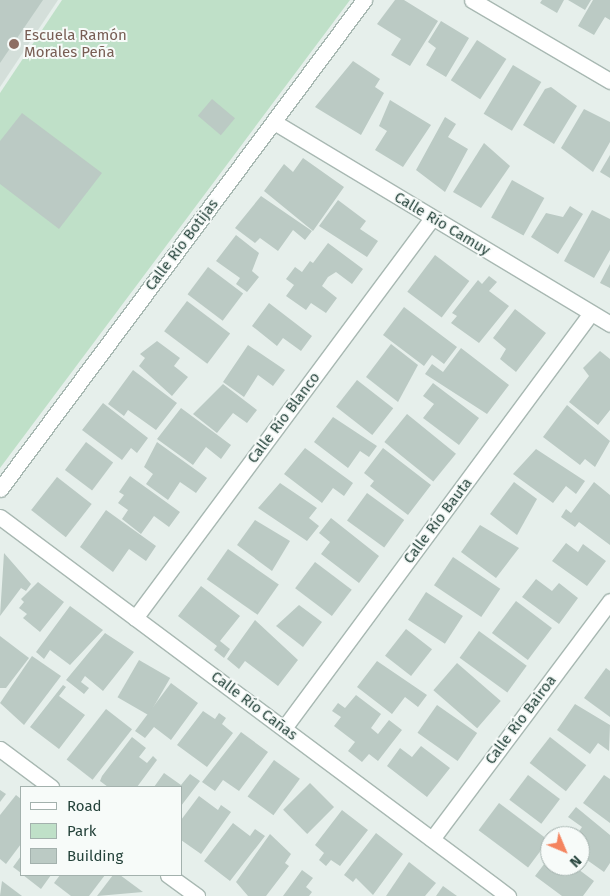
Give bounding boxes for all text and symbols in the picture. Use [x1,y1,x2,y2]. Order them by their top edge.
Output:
place label: Escuela Ramón Morales Peña [24,26,127,61]
marker: Escuela Ramón Morales Peña [8,38,20,50]
street label: Calle Río Camuy [391,188,493,260]
street label: Calle Río Botijas [142,196,222,294]
street label: Calle Río Blanco [244,369,324,467]
street label: Calle Río Bauta [400,475,476,567]
street label: Calle Río Cañas [207,668,301,744]
street label: Calle Río Bairoa [482,672,560,768]
legend [20,786,182,876]
text: Road [67,797,102,815]
text: Park [67,822,97,840]
north arrow [540,826,590,876]
text: Building [67,847,123,865]
text: N [566,852,585,871]

